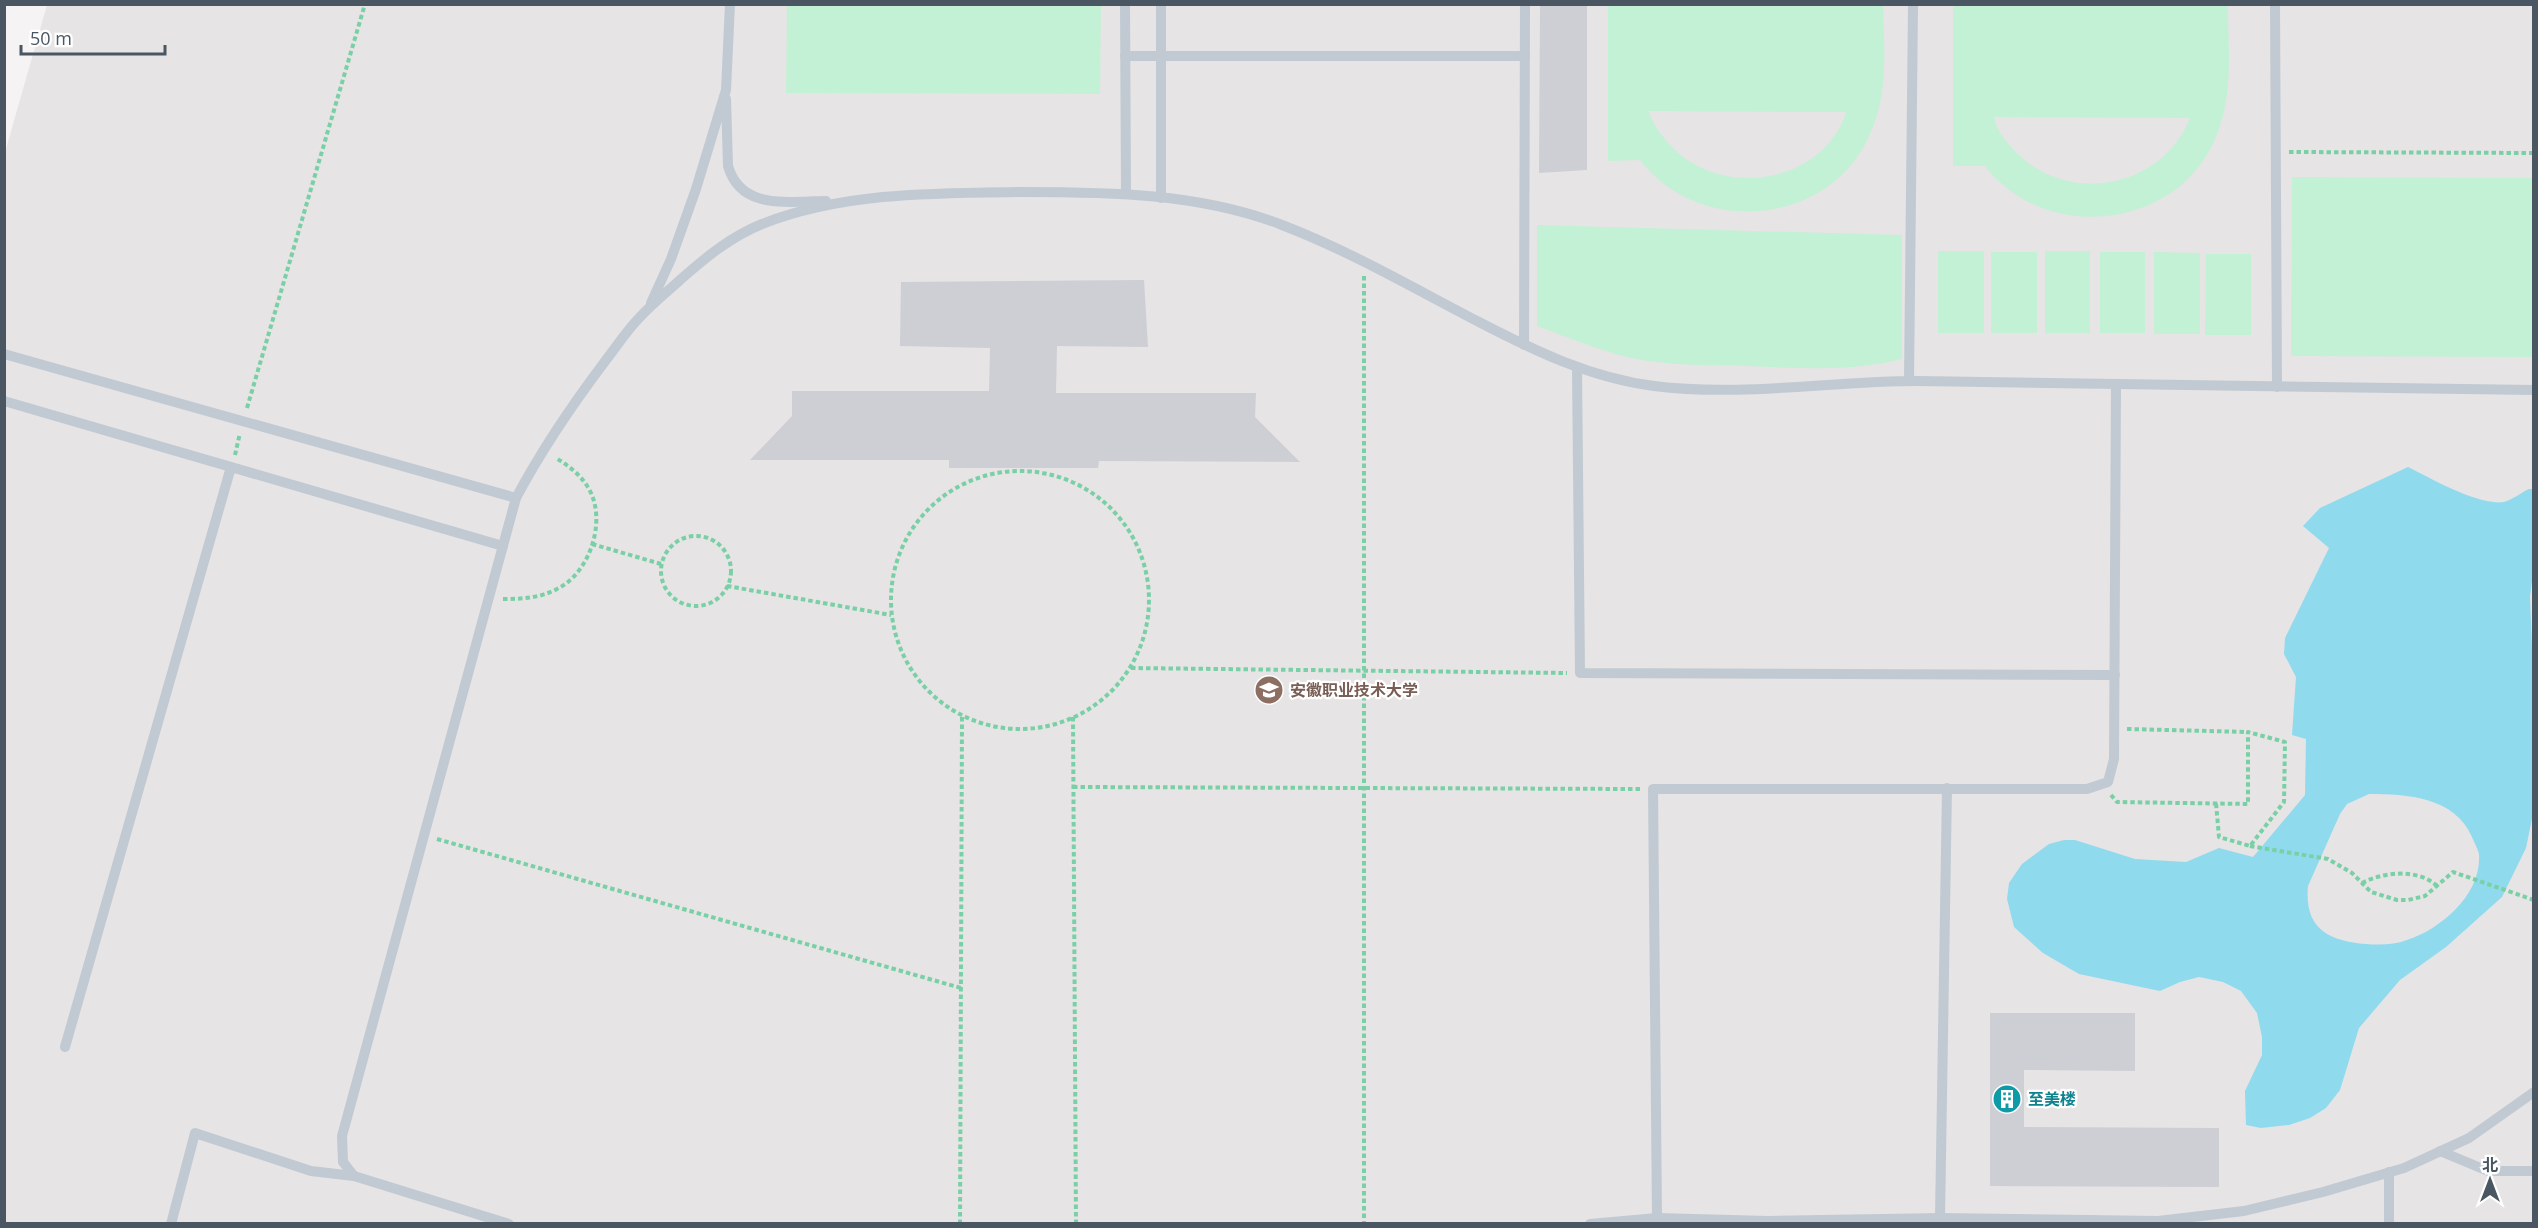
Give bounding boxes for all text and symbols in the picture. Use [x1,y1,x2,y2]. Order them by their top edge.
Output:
scale bar [21,18,165,56]
text: 50 m [30,26,72,50]
school or university icon: 安徽职业技术大学 [1253,674,1285,706]
place label: 安徽职业技术大学 [1290,679,1418,701]
building icon: 至美楼 [1991,1083,2023,1115]
place label: 至美楼 [2028,1088,2076,1110]
north arrow [2460,1150,2520,1210]
text: 北 [2482,1154,2498,1176]

